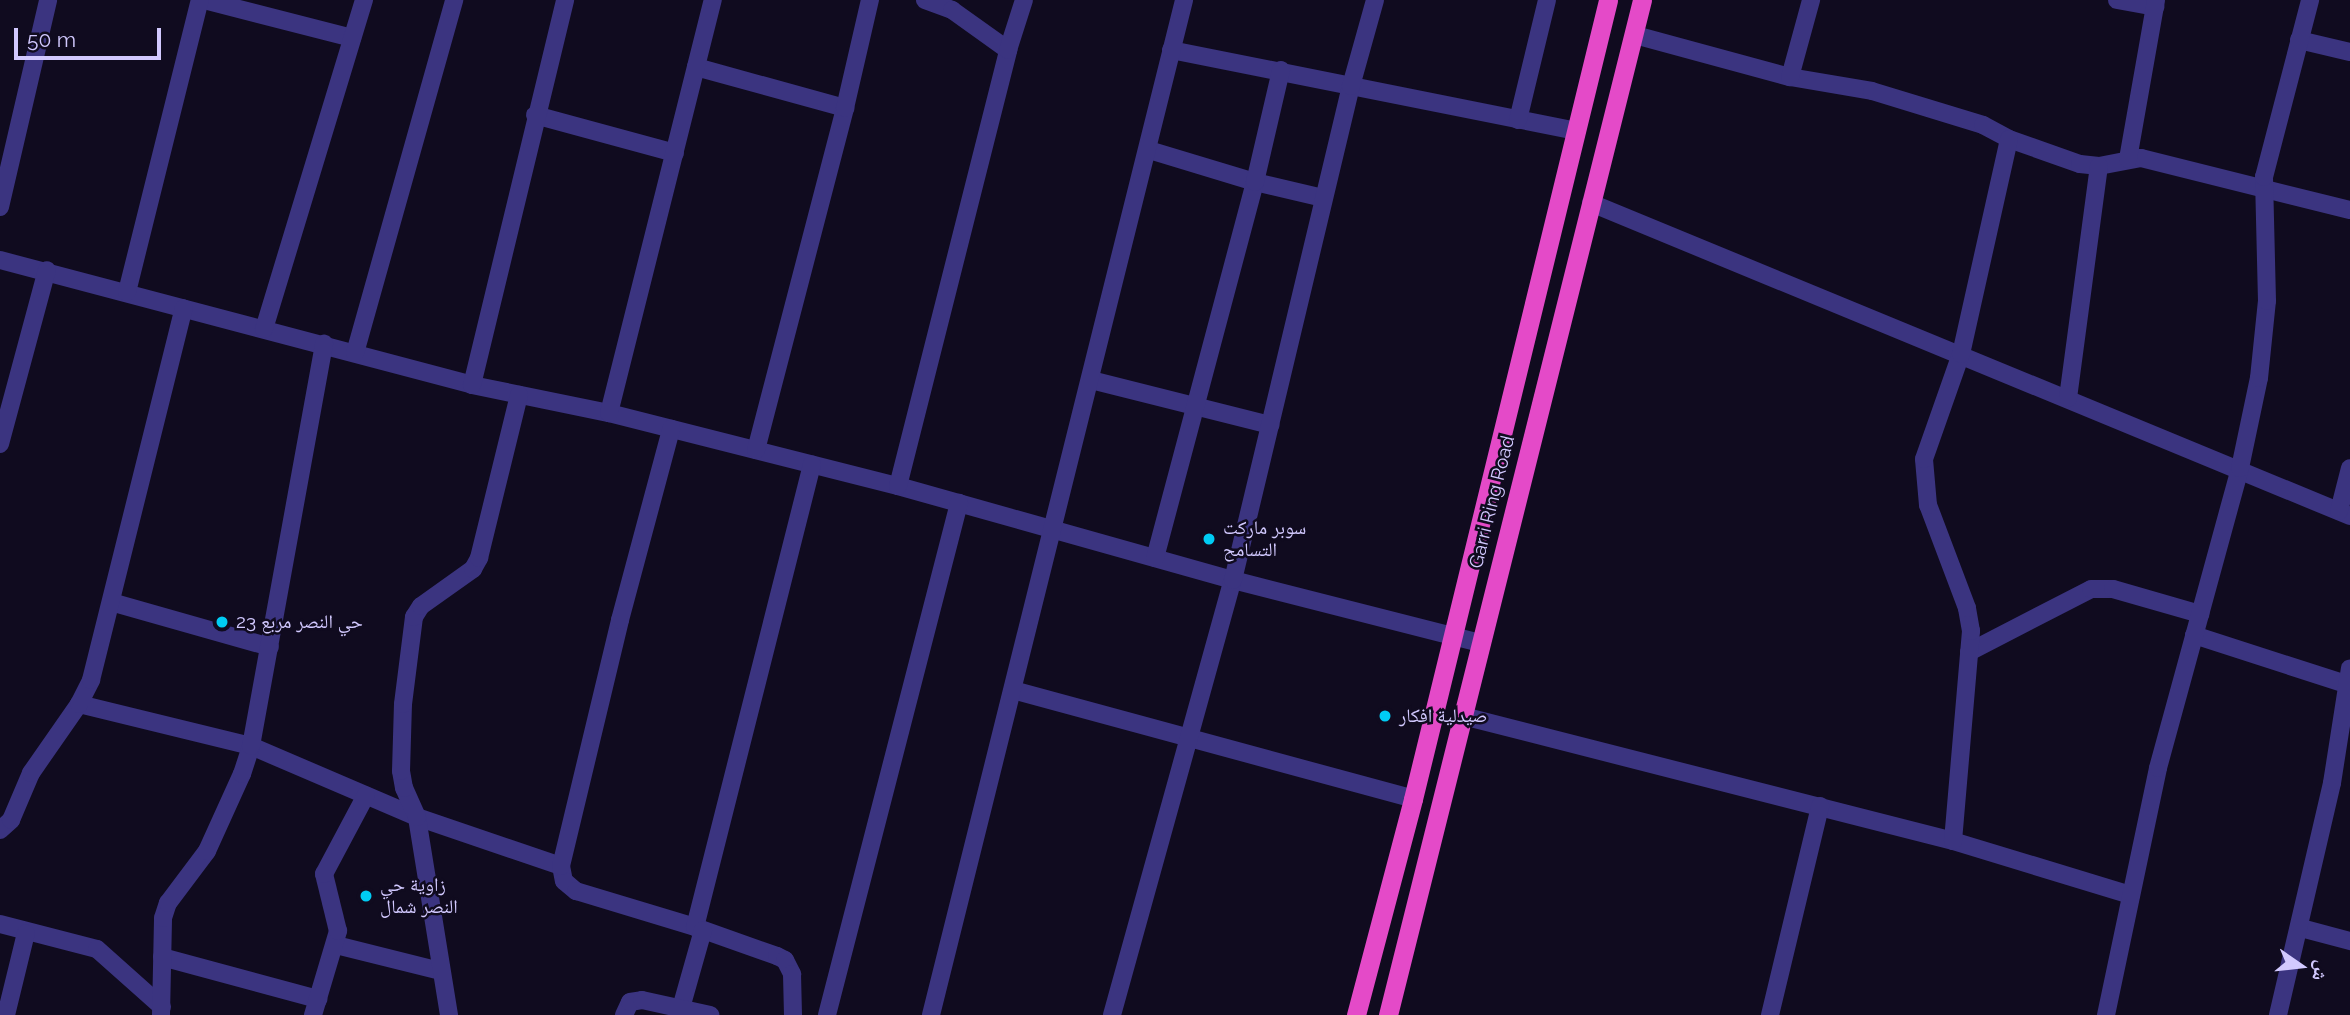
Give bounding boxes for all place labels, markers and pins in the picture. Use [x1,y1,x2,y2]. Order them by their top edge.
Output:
place label: سوبر ماركت التسامح [1223,517,1306,561]
marker: سوبر ماركت التسامح [1201,531,1217,547]
place label: حي النصر مربع 23 [236,611,363,633]
marker: حي النصر مربع 23 [214,614,230,630]
place label: صيدلية افكار [1399,705,1487,727]
marker: صيدلية افكار [1377,708,1393,724]
place label: زاوية حي النصر شمال [380,874,458,918]
marker: زاوية حي النصر شمال [358,888,374,904]

